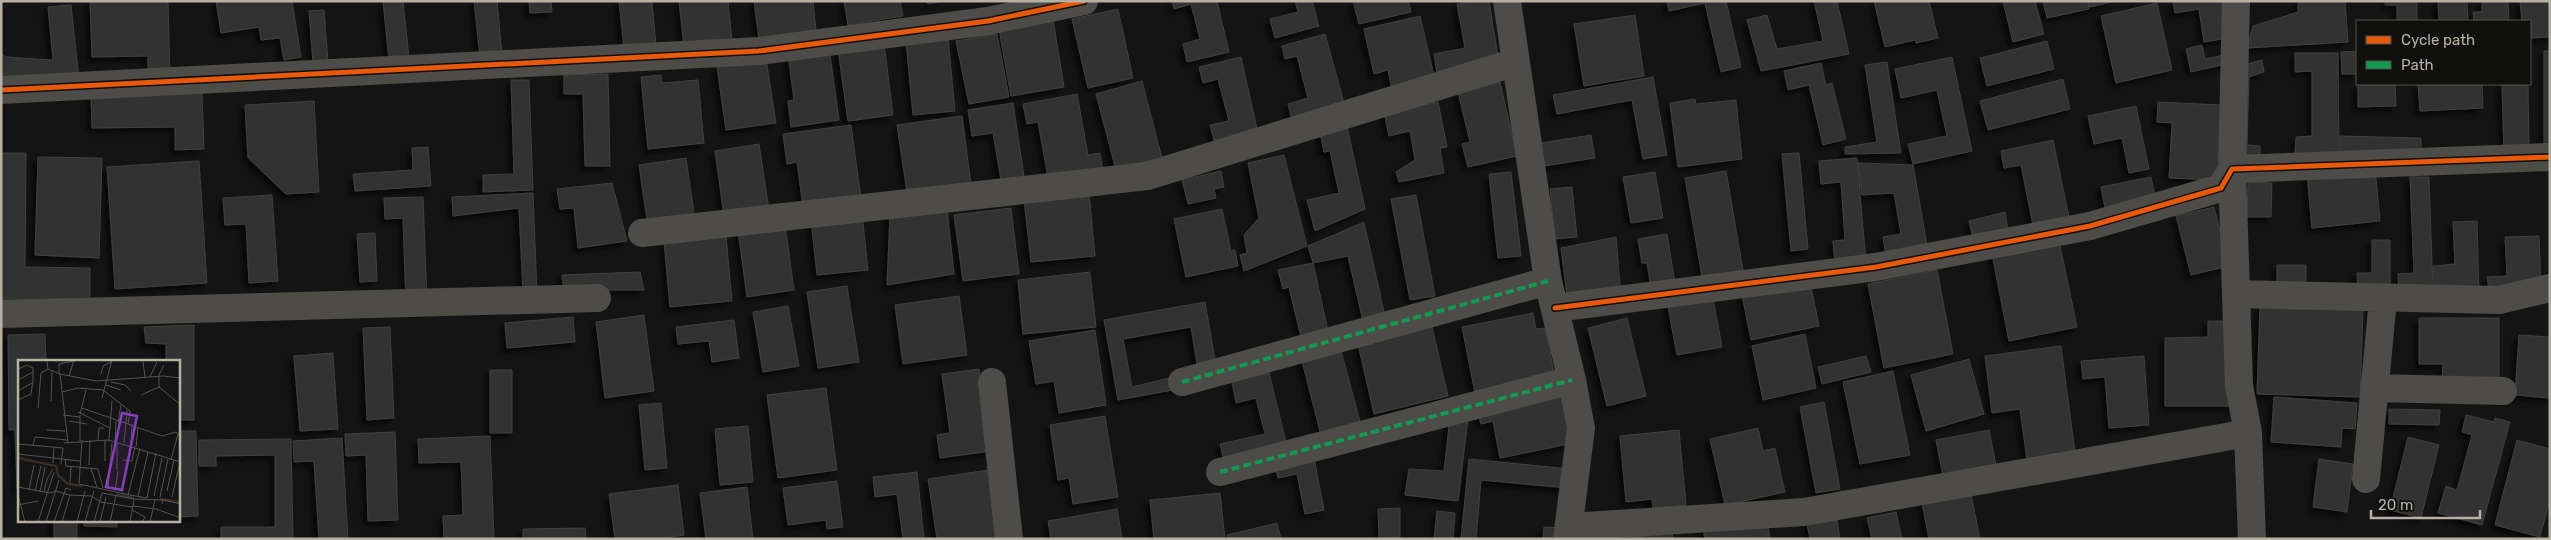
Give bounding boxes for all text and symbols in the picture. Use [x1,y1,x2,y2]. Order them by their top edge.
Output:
legend [2356,20,2531,85]
text: Cycle path [2401,31,2475,49]
text: Path [2401,56,2434,74]
inset map [18,360,180,522]
scale bar [2371,488,2480,520]
text: 20 m [2378,496,2413,514]

